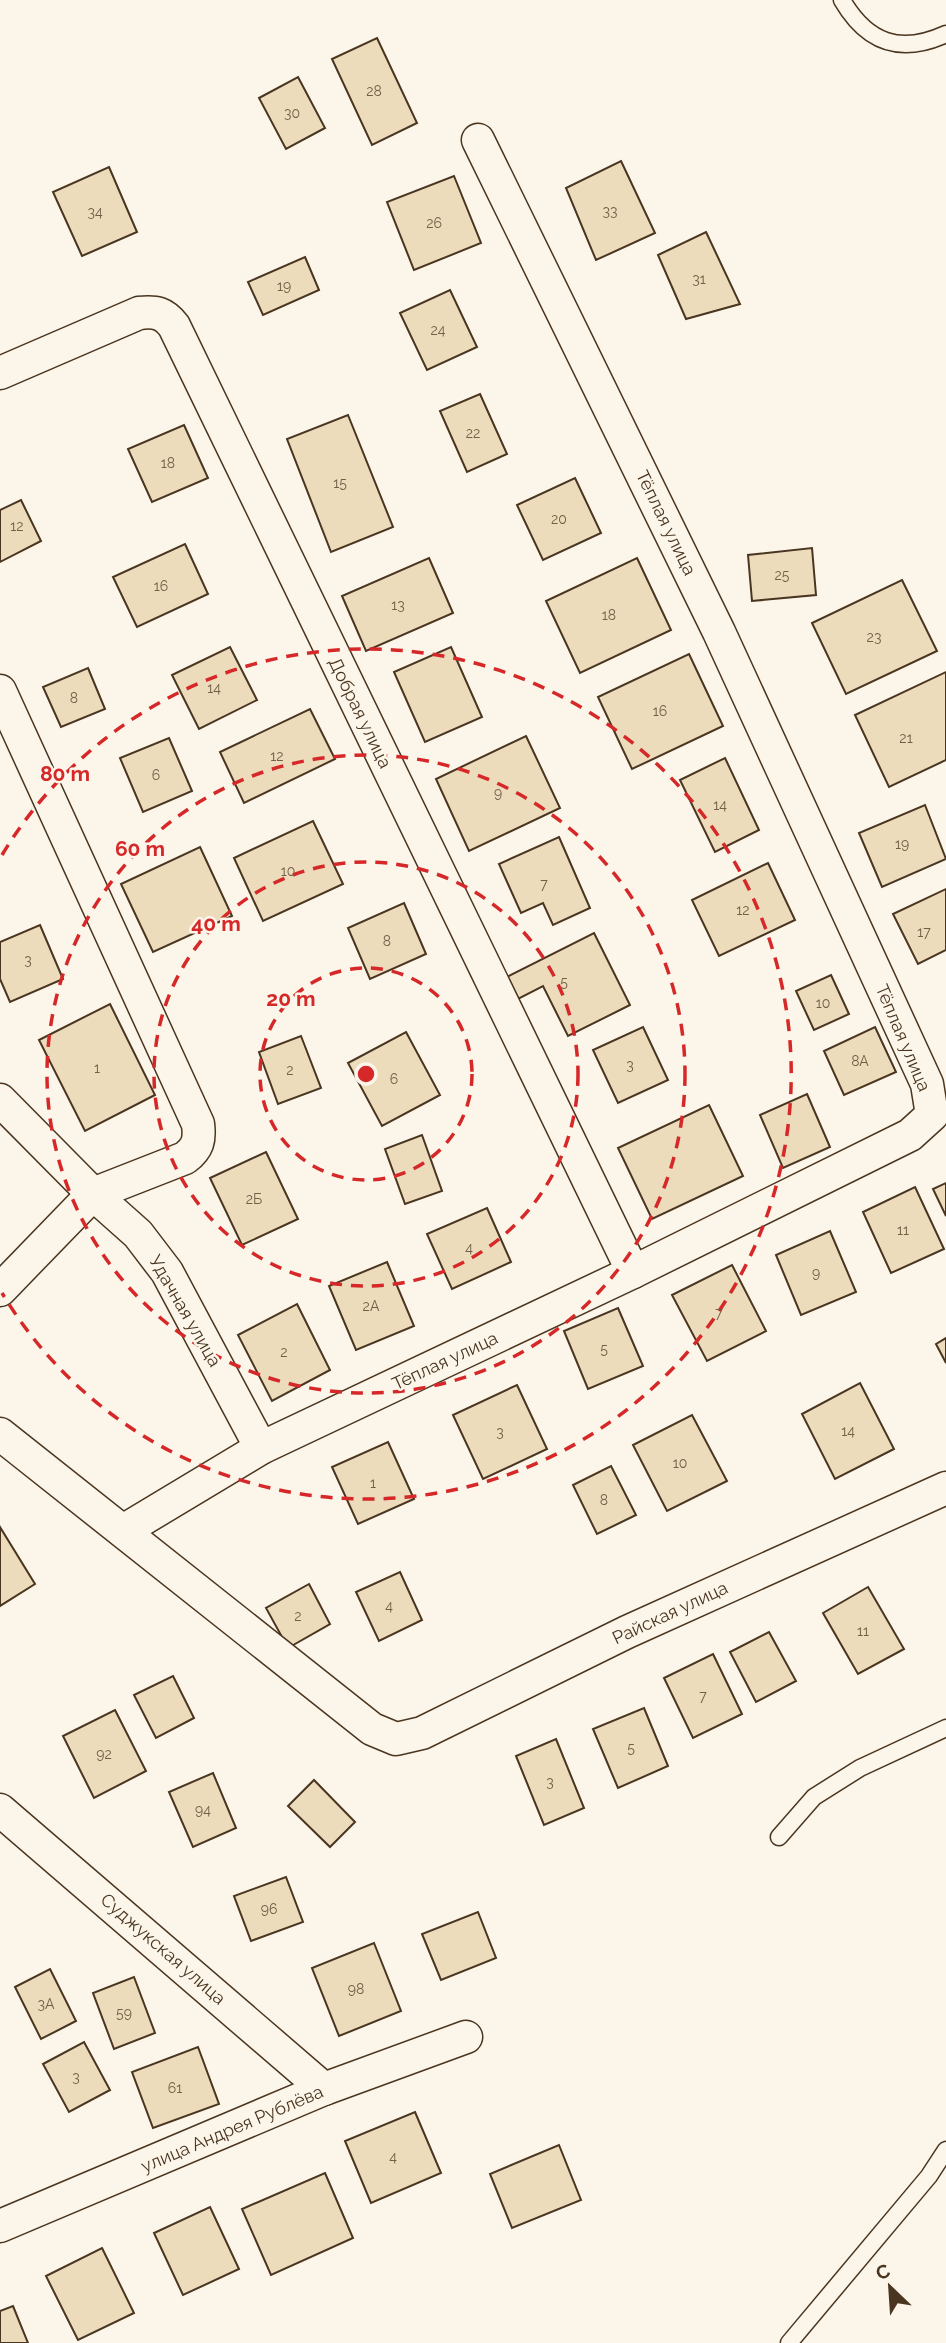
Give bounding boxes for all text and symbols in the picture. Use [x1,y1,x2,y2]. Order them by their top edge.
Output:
house number: 28 [366,83,382,99]
house number: 30 [284,105,300,121]
house number: 33 [603,203,617,219]
house number: 34 [87,204,103,220]
house number: 26 [426,215,442,231]
house number: 31 [692,271,706,287]
house number: 19 [277,278,291,294]
house number: 24 [431,322,446,338]
house number: 22 [466,425,480,441]
house number: 18 [161,455,175,471]
street label: Тёплая улица [632,467,701,579]
house number: 15 [333,475,347,491]
house number: 20 [551,511,567,527]
house number: 12 [10,518,24,534]
house number: 25 [775,567,790,583]
house number: 16 [154,578,168,594]
house number: 13 [391,597,405,613]
house number: 18 [602,607,616,623]
house number: 23 [867,629,881,645]
street label: Добрая улица [325,654,396,771]
house number: 14 [207,680,221,696]
house number: 8 [70,690,78,706]
house number: 16 [653,703,667,719]
house number: 21 [899,730,913,746]
house number: 12 [270,748,284,764]
text: 80 m [40,761,90,786]
house number: 6 [152,767,160,783]
house number: 9 [494,785,502,801]
house number: 14 [713,797,727,813]
text: 60 m [115,836,165,861]
house number: 19 [895,836,909,852]
house number: 10 [281,863,295,879]
house number: 7 [540,876,548,892]
house number: 12 [736,902,750,918]
text: 40 m [191,911,241,936]
house number: 17 [917,924,931,940]
house number: 8 [383,933,391,949]
house number: 3 [24,952,32,968]
house number: 5 [560,974,568,990]
street label: Тёплая улица [871,981,935,1094]
text: 20 m [266,986,316,1011]
house number: 10 [816,995,830,1011]
house number: 8А [851,1053,869,1069]
house number: 3 [626,1057,634,1073]
house number: 1 [94,1060,100,1076]
house number: 2 [286,1062,294,1078]
centre of rings [354,1062,378,1086]
house number: 6 [390,1071,398,1087]
house number: 2Б [246,1191,262,1207]
house number: 11 [897,1222,909,1238]
house number: 4 [465,1240,473,1256]
street label: Удачная улица [145,1251,226,1370]
house number: 9 [812,1265,820,1281]
house number: 2А [363,1298,380,1314]
house number: 7 [715,1305,723,1321]
street label: Тёплая улица [389,1327,501,1394]
house number: 5 [600,1341,608,1357]
house number: 2 [280,1344,288,1360]
house number: 14 [841,1423,855,1439]
house number: 3 [496,1424,504,1440]
house number: 10 [673,1455,687,1471]
house number: 1 [370,1475,376,1491]
house number: 8 [600,1492,608,1508]
street label: Райская улица [609,1577,731,1648]
house number: 4 [385,1598,393,1614]
house number: 2 [294,1608,302,1624]
house number: 11 [857,1623,869,1639]
house number: 7 [699,1688,707,1704]
house number: 5 [627,1740,635,1756]
house number: 92 [96,1746,112,1762]
house number: 3 [546,1774,554,1790]
house number: 94 [195,1802,211,1818]
street label: Суджукская улица [97,1889,230,2009]
house number: 96 [261,1901,277,1917]
house number: 98 [348,1981,364,1997]
house number: 3А [38,1996,55,2012]
house number: 59 [116,2005,132,2021]
house number: 3 [72,2069,80,2085]
house number: 61 [168,2080,182,2096]
street label: улица Андрея Рублёва [138,2081,326,2176]
house number: 4 [389,2149,397,2165]
north arrow [855,2252,925,2322]
text: С [872,2259,893,2284]

